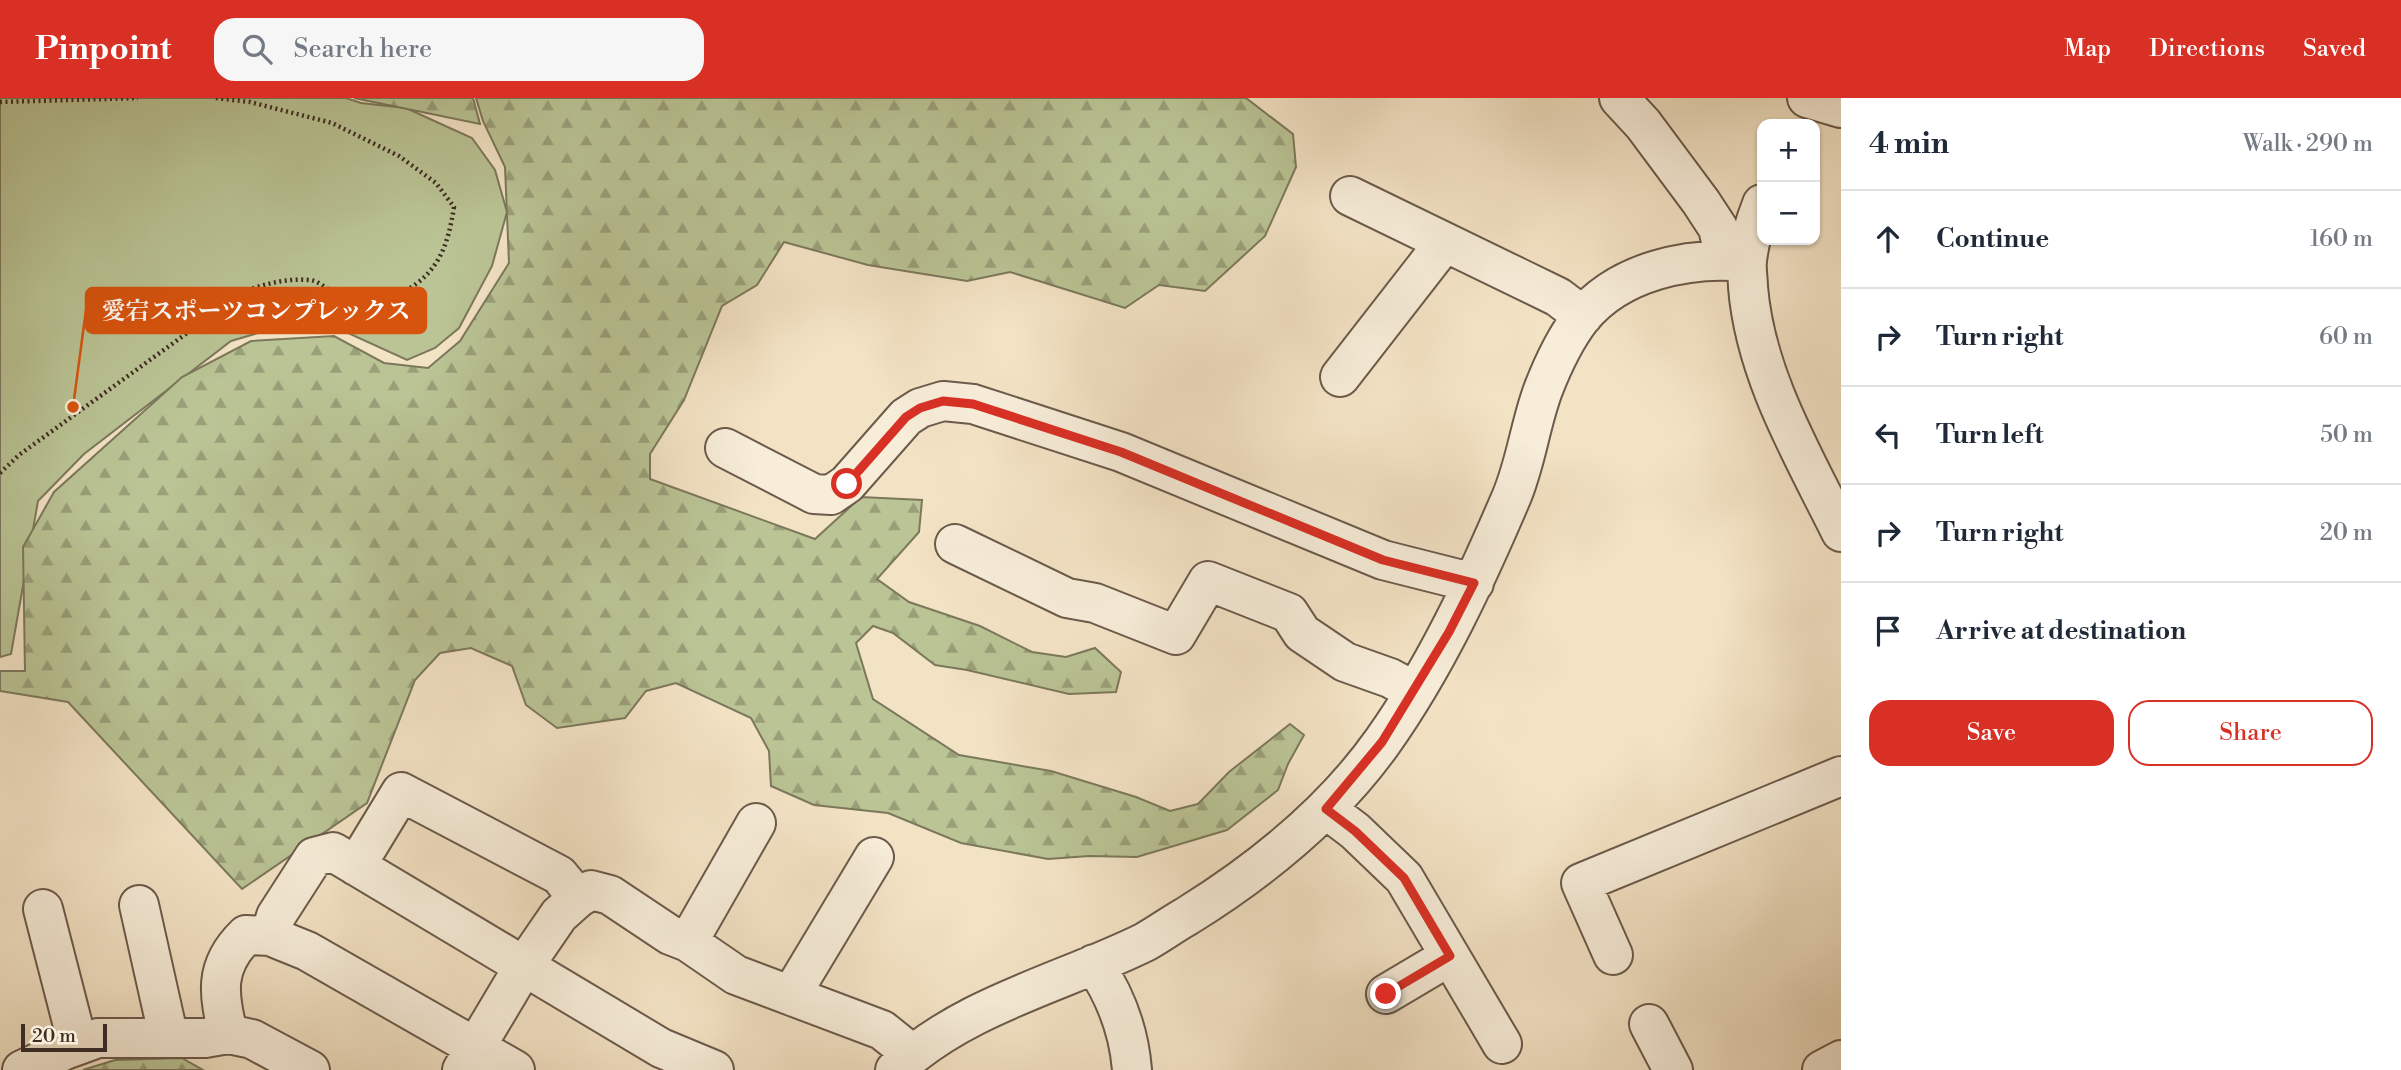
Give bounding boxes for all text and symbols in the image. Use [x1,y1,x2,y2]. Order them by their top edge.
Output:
search box [214,18,704,81]
text: Pinpoint [35,29,172,70]
icon: search [238,30,276,68]
text: Search here [294,33,432,65]
text: Map [2064,34,2111,64]
text: Directions [2149,34,2265,64]
text: Saved [2303,34,2366,64]
map controls [1757,119,1820,245]
button: + [1757,119,1820,182]
text: 4 min [1869,125,1949,163]
text: Walk · 290 m [2243,130,2373,158]
button: − [1757,182,1820,245]
icon: ahead [1869,220,1907,258]
text: Continue [1936,223,2049,255]
text: 160 m [2310,225,2373,253]
callout: 愛宕スポーツコンプレックス [86,288,426,333]
text: 愛宕スポーツコンプレックス [101,297,411,327]
icon: right [1869,318,1907,356]
text: Turn right [1936,321,2064,353]
text: 60 m [2319,323,2373,351]
icon: left [1869,416,1907,454]
text: Turn left [1936,419,2044,451]
text: 50 m [2320,421,2373,449]
route start [831,468,862,499]
icon: right [1869,514,1907,552]
text: Turn right [1936,517,2064,549]
text: 20 m [2320,519,2373,547]
icon: arrive [1869,612,1907,650]
text: Arrive at destination [1936,615,2186,647]
button: Save [1869,700,2114,766]
button: Share [2128,700,2373,766]
route end [1370,978,1401,1009]
scale bar [21,1021,107,1053]
text: 20 m [32,1024,76,1048]

